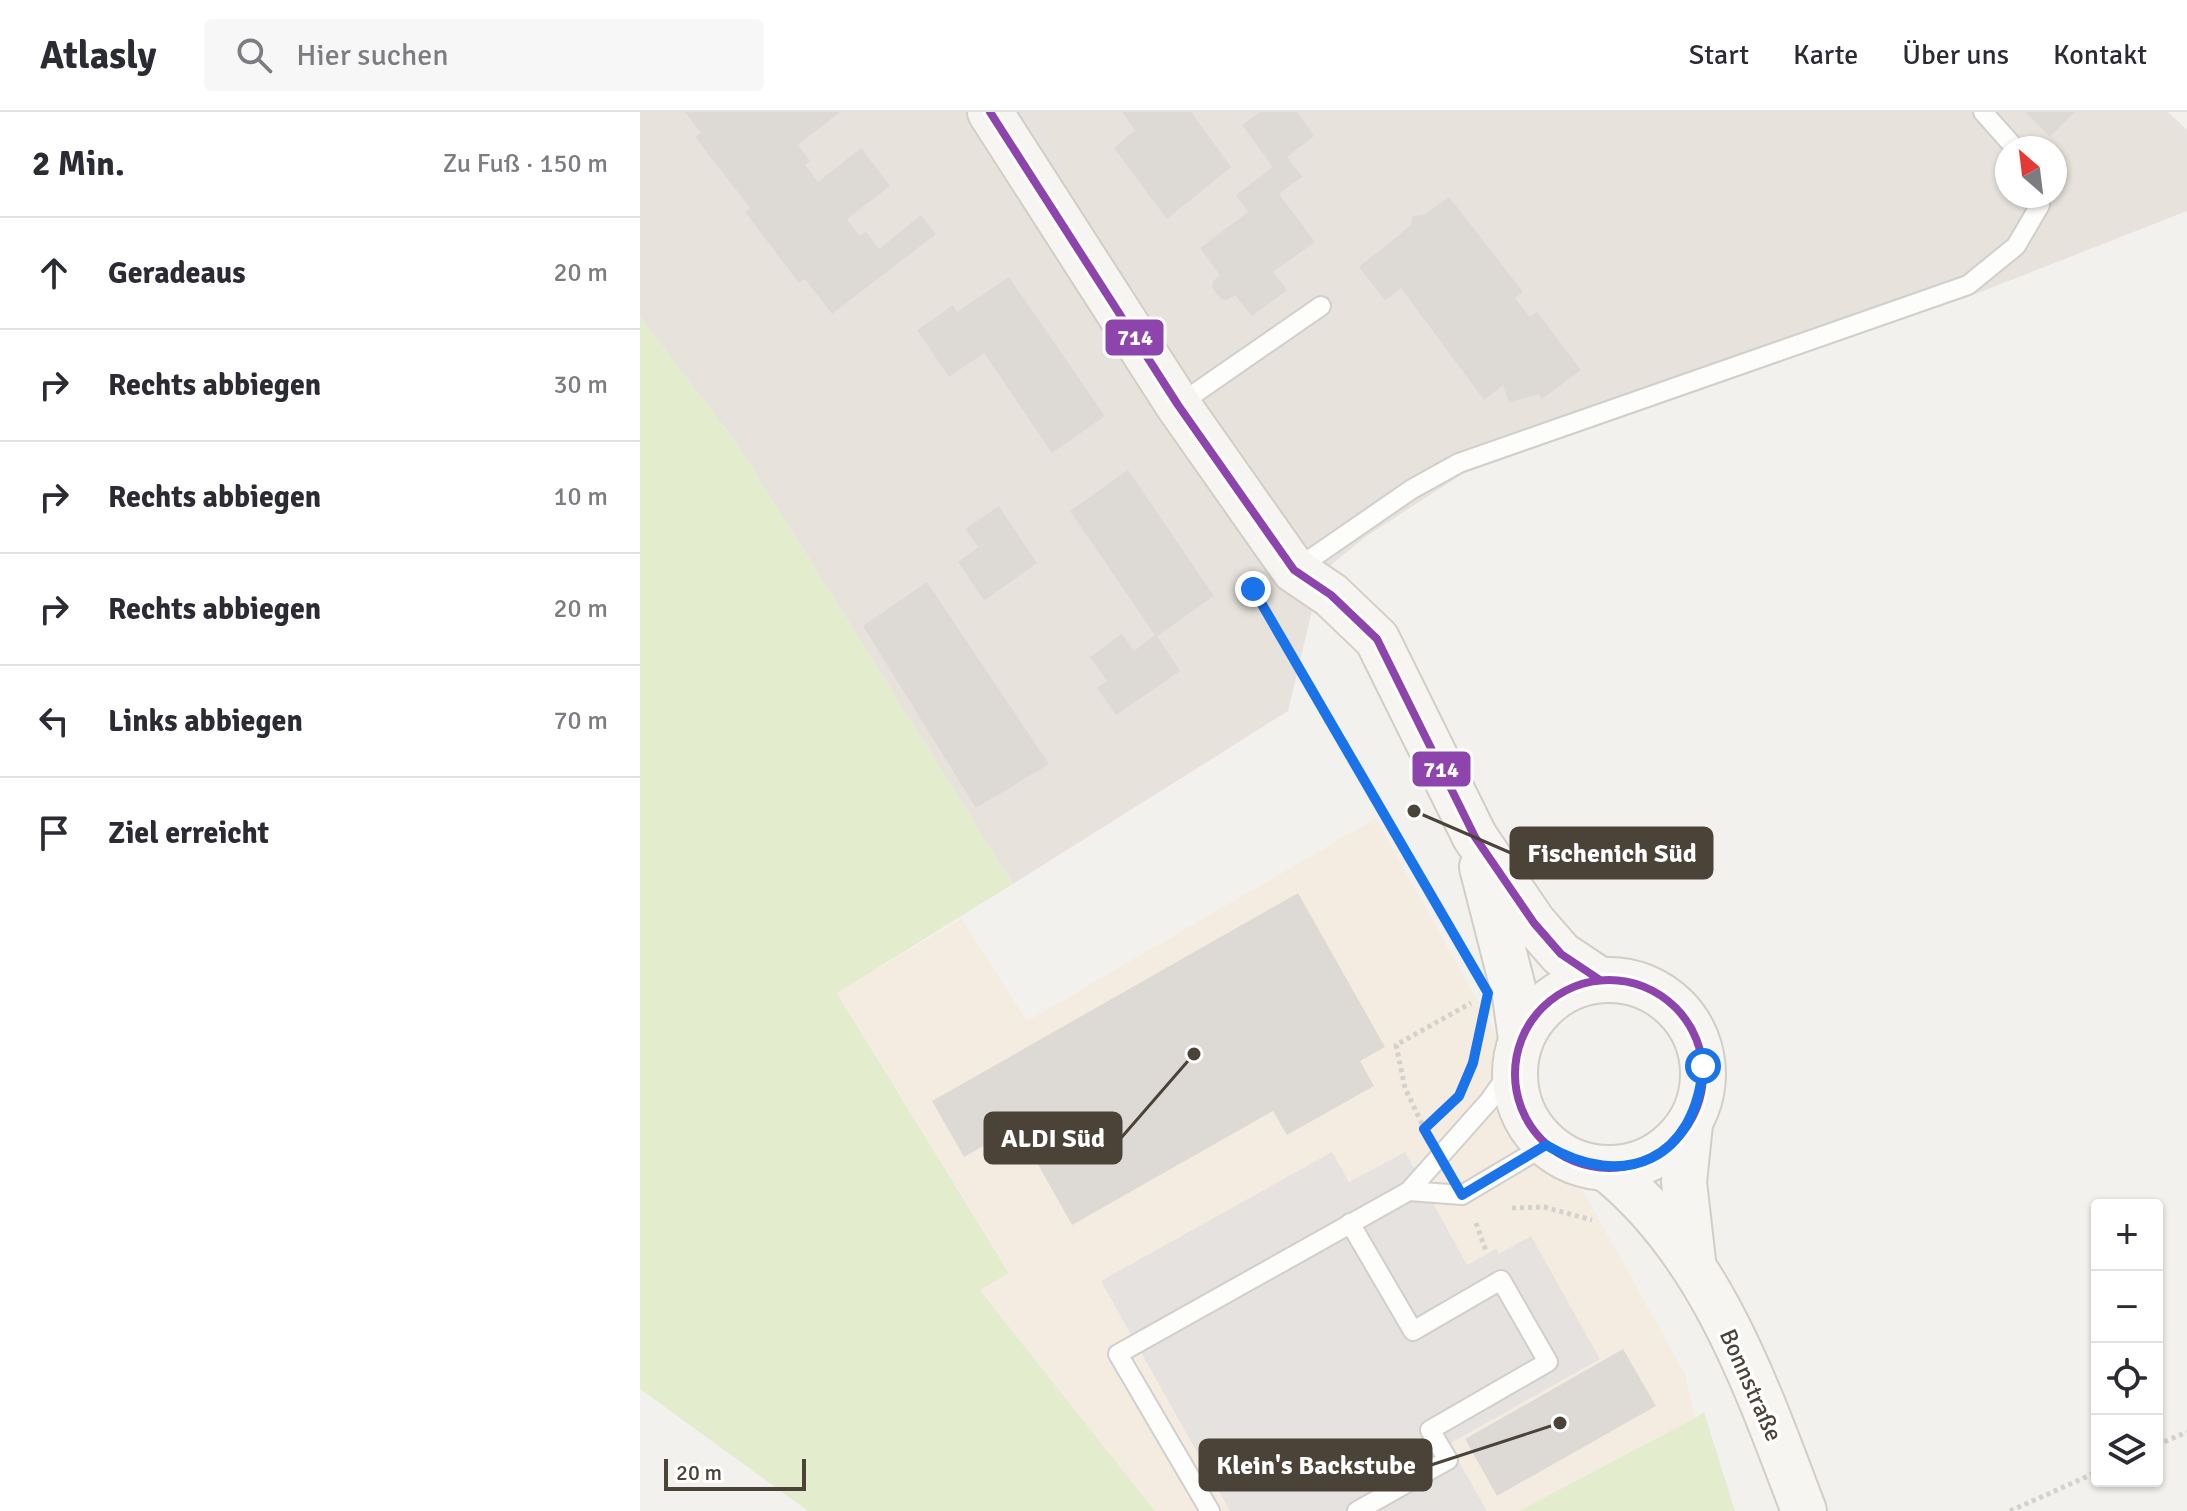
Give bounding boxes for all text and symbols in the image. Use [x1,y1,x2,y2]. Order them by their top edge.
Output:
search box [204,19,764,91]
text: Atlasly [40,32,156,79]
icon: search [232,33,276,77]
text: Hier suchen [296,37,449,74]
text: Start [1689,38,1749,72]
text: Karte [1793,38,1858,72]
text: Über uns [1902,38,2009,72]
text: Kontakt [2053,38,2147,72]
north arrow [1995,136,2067,208]
text: 2 Min. [32,143,125,185]
text: Zu Fuß · 150 m [443,148,608,180]
icon: ahead [32,251,76,295]
text: Geradeaus [108,255,246,292]
text: 20 m [553,257,608,289]
line badge: 714 [1104,318,1165,357]
text: 714 [1117,324,1153,351]
icon: right [32,363,76,407]
text: Rechts abbiegen [108,367,321,404]
text: 30 m [553,369,608,401]
icon: right [32,475,76,519]
text: Rechts abbiegen [108,479,321,516]
text: 10 m [553,481,608,513]
route end [1235,571,1271,607]
icon: right [32,587,76,631]
text: Rechts abbiegen [108,591,321,628]
text: 20 m [553,593,608,625]
icon: left [32,699,76,743]
text: Links abbiegen [108,703,303,740]
text: 70 m [553,705,608,737]
line badge: 714 [1411,750,1472,788]
text: 714 [1423,756,1459,783]
icon: arrive [32,811,76,855]
text: Ziel erreicht [108,815,269,852]
callout: Fischenich Süd [1511,828,1712,878]
text: Fischenich Süd [1527,838,1697,870]
route start [1685,1048,1721,1084]
callout: ALDI Süd [985,1113,1121,1163]
text: ALDI Süd [1001,1123,1105,1155]
map controls [2091,1199,2163,1487]
button: + [2091,1199,2163,1271]
button: − [2091,1271,2163,1343]
street label: Bonnstraße [1713,1324,1789,1446]
button: locate [2091,1343,2163,1415]
button: layers [2091,1415,2163,1487]
callout: Klein's Backstube [1200,1440,1431,1490]
text: Klein's Backstube [1216,1450,1416,1482]
scale bar [664,1455,806,1491]
text: 20 m [676,1459,722,1486]

